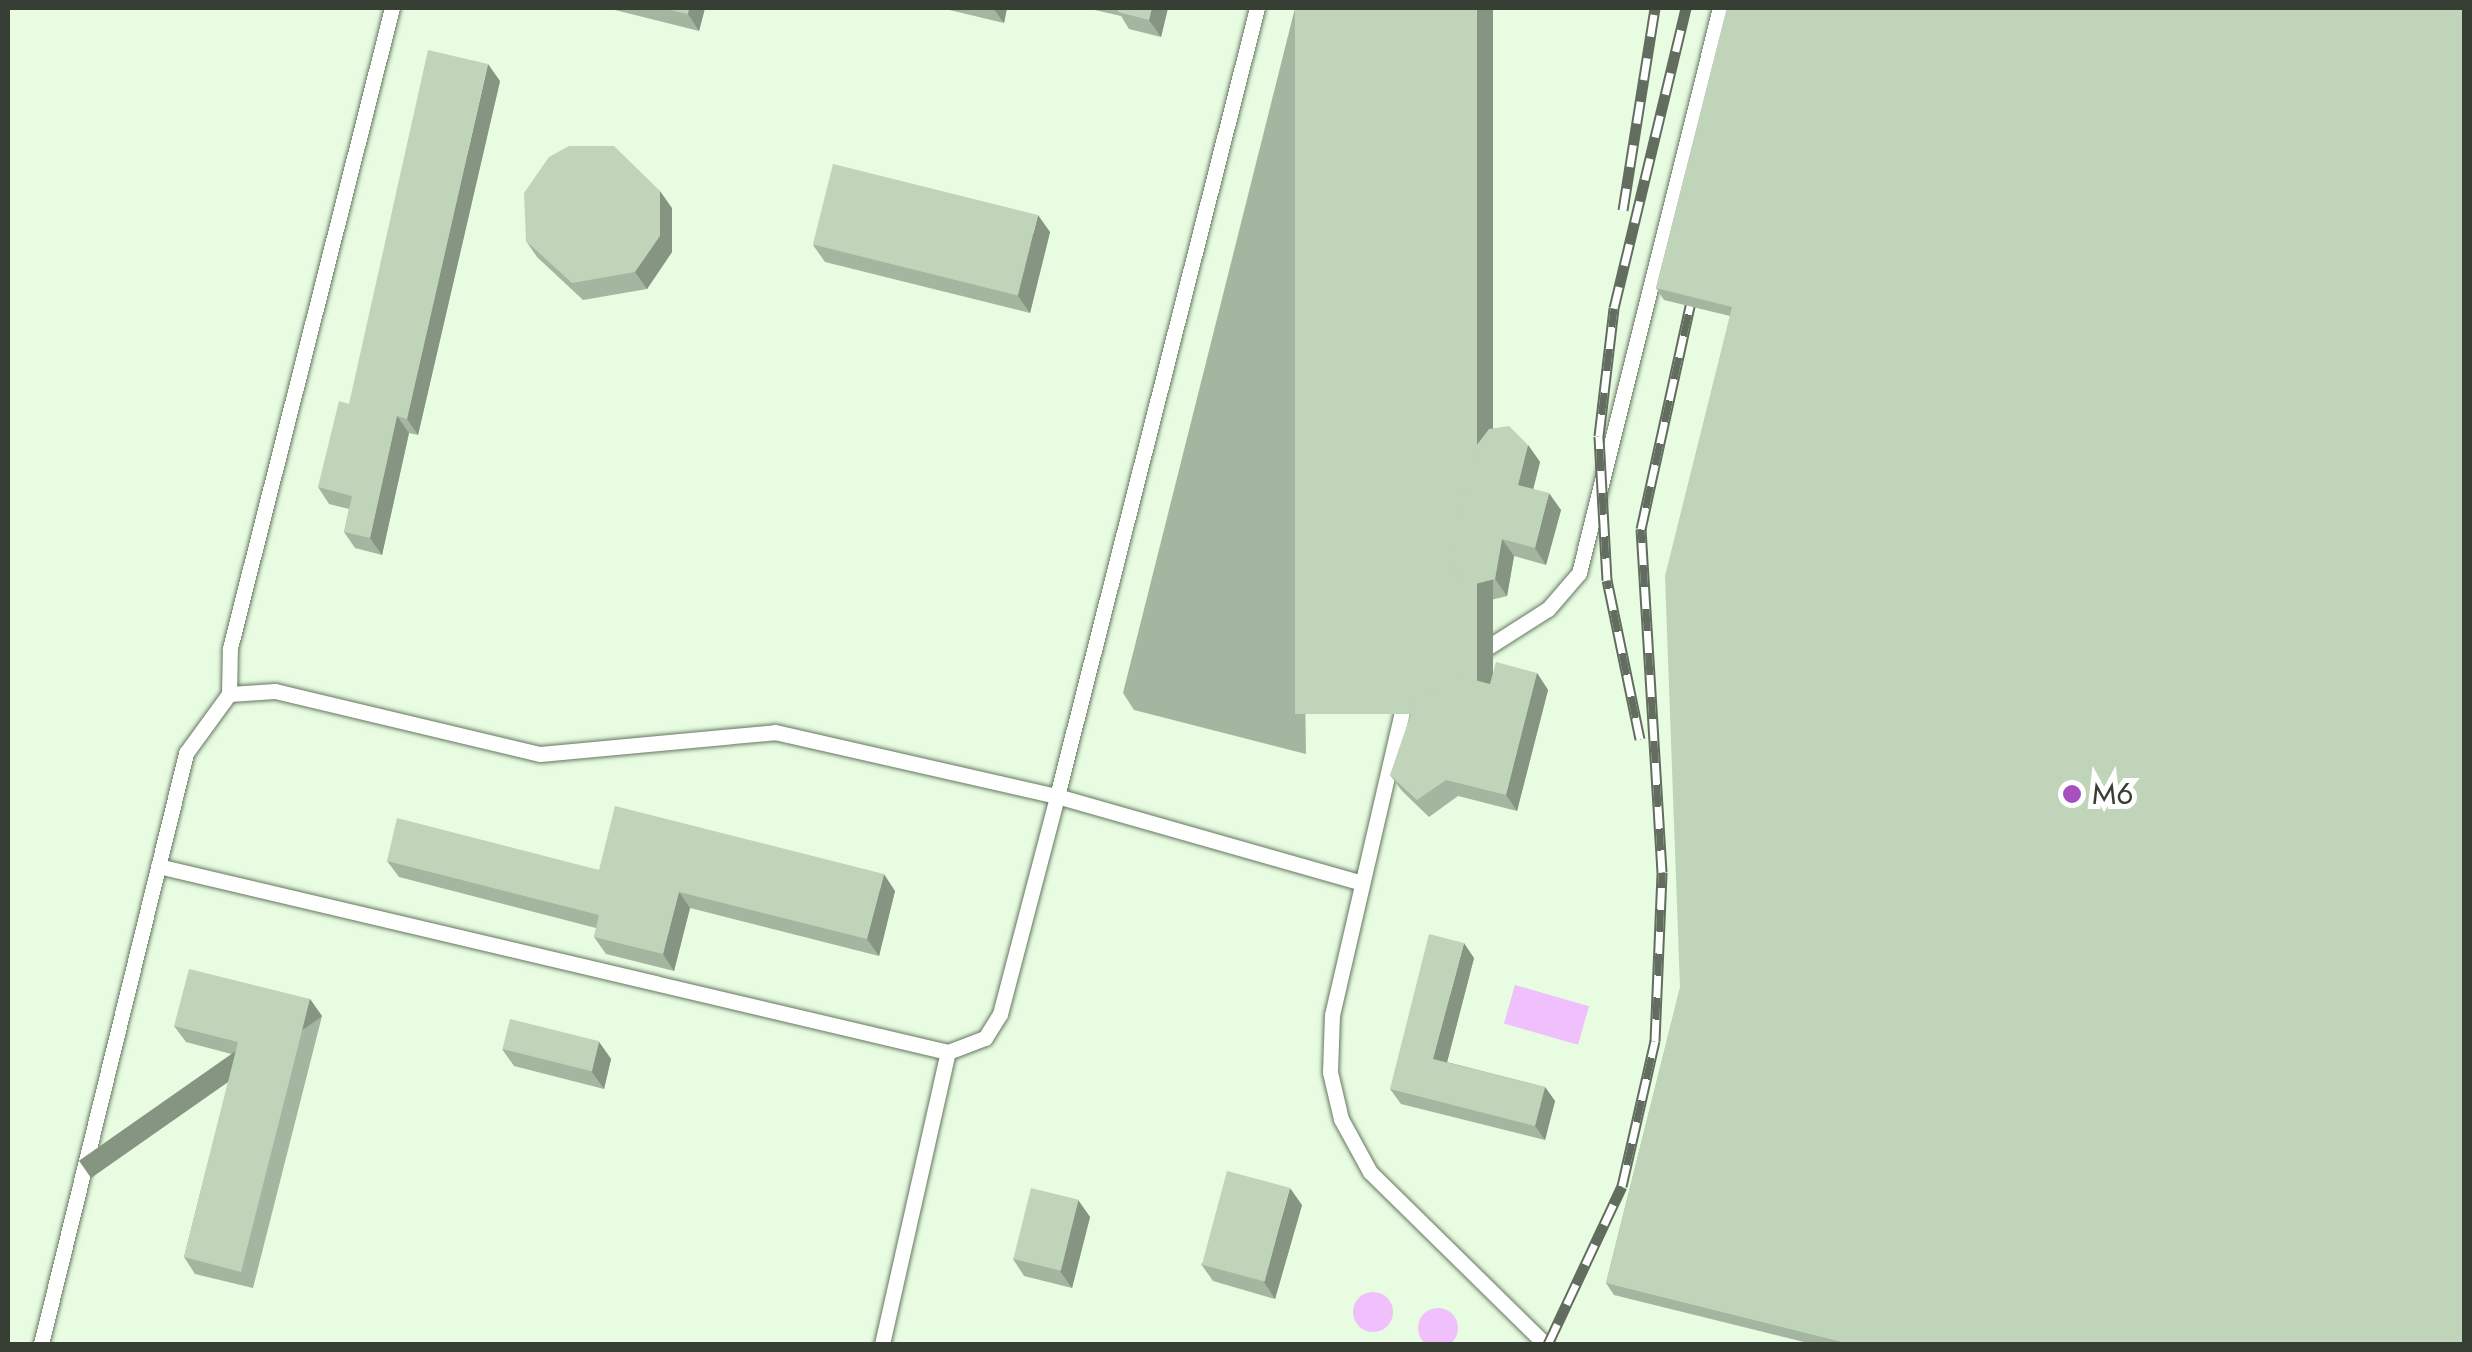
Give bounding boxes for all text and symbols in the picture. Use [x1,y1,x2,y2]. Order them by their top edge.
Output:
place label: M6 [2092,776,2134,812]
marker: M6 [2061,783,2083,805]

